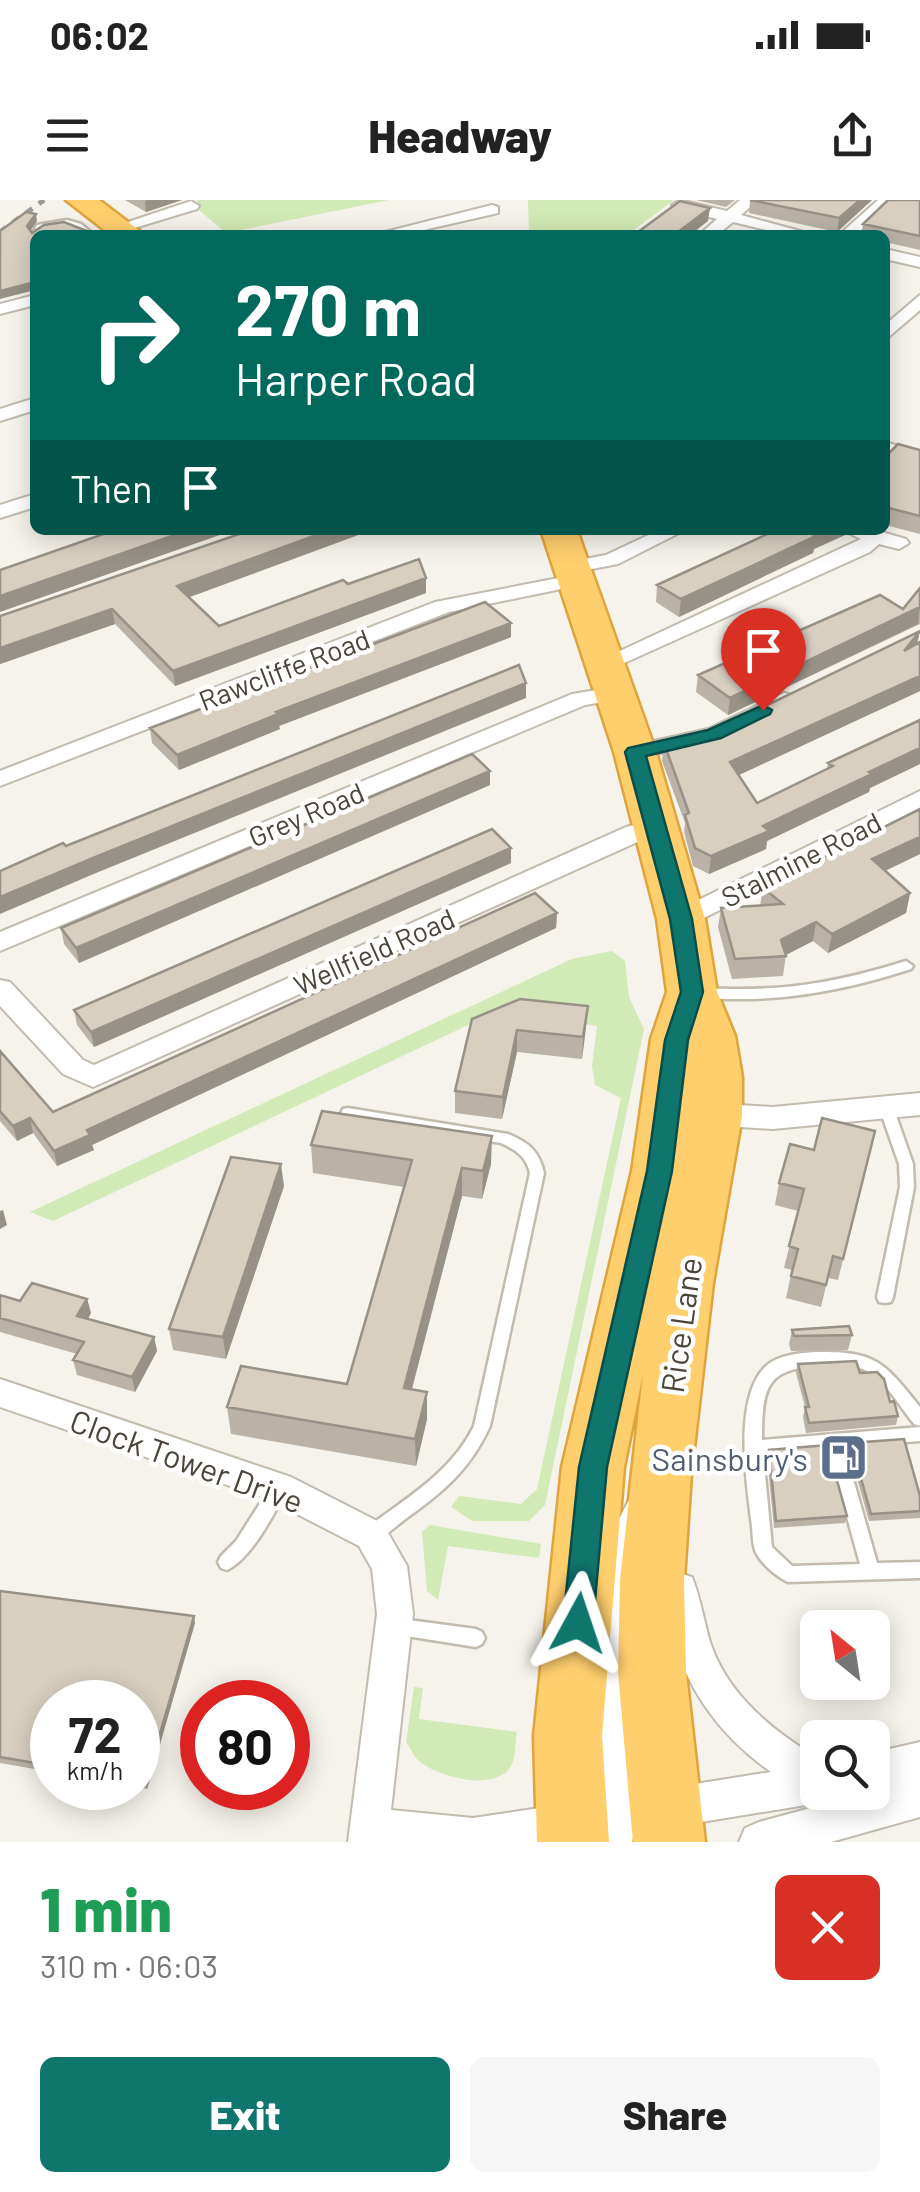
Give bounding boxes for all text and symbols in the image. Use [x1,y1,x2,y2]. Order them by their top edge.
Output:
text: 06:02 [50,12,149,58]
icon: menu [40,108,95,163]
text: Headway [368,108,552,162]
icon: share [825,108,880,163]
text: 270 m [235,266,421,350]
icon: right [70,270,200,400]
text: Harper Road [235,351,477,405]
icon: arrive [173,460,228,515]
text: Then [70,465,153,511]
pin [721,608,806,711]
street label: Rawcliffe Road [194,621,374,717]
icon: arrive [736,623,791,678]
street label: Grey Road [243,774,369,854]
street label: Stalmine Road [715,804,887,914]
street label: Wellfield Road [288,900,460,1002]
street label: Rice Lane [652,1255,708,1395]
street label: Clock Tower Drive [65,1400,309,1520]
fuel station icon: Sainsbury's [817,1432,869,1484]
place label: Sainsbury's [652,1439,808,1477]
position arrow [526,1571,630,1675]
north arrow [800,1610,890,1700]
map controls [800,1610,890,1810]
speed limit sign: 80 [180,1680,310,1810]
text: 72 [69,1703,121,1763]
button: search [800,1720,890,1810]
text: km/h [67,1755,123,1785]
text: 1 min [40,1872,172,1944]
button: close [775,1875,880,1980]
text: 310 m · 06:03 [40,1946,218,1984]
button: Exit [40,2057,450,2172]
button: Share [470,2057,880,2172]

